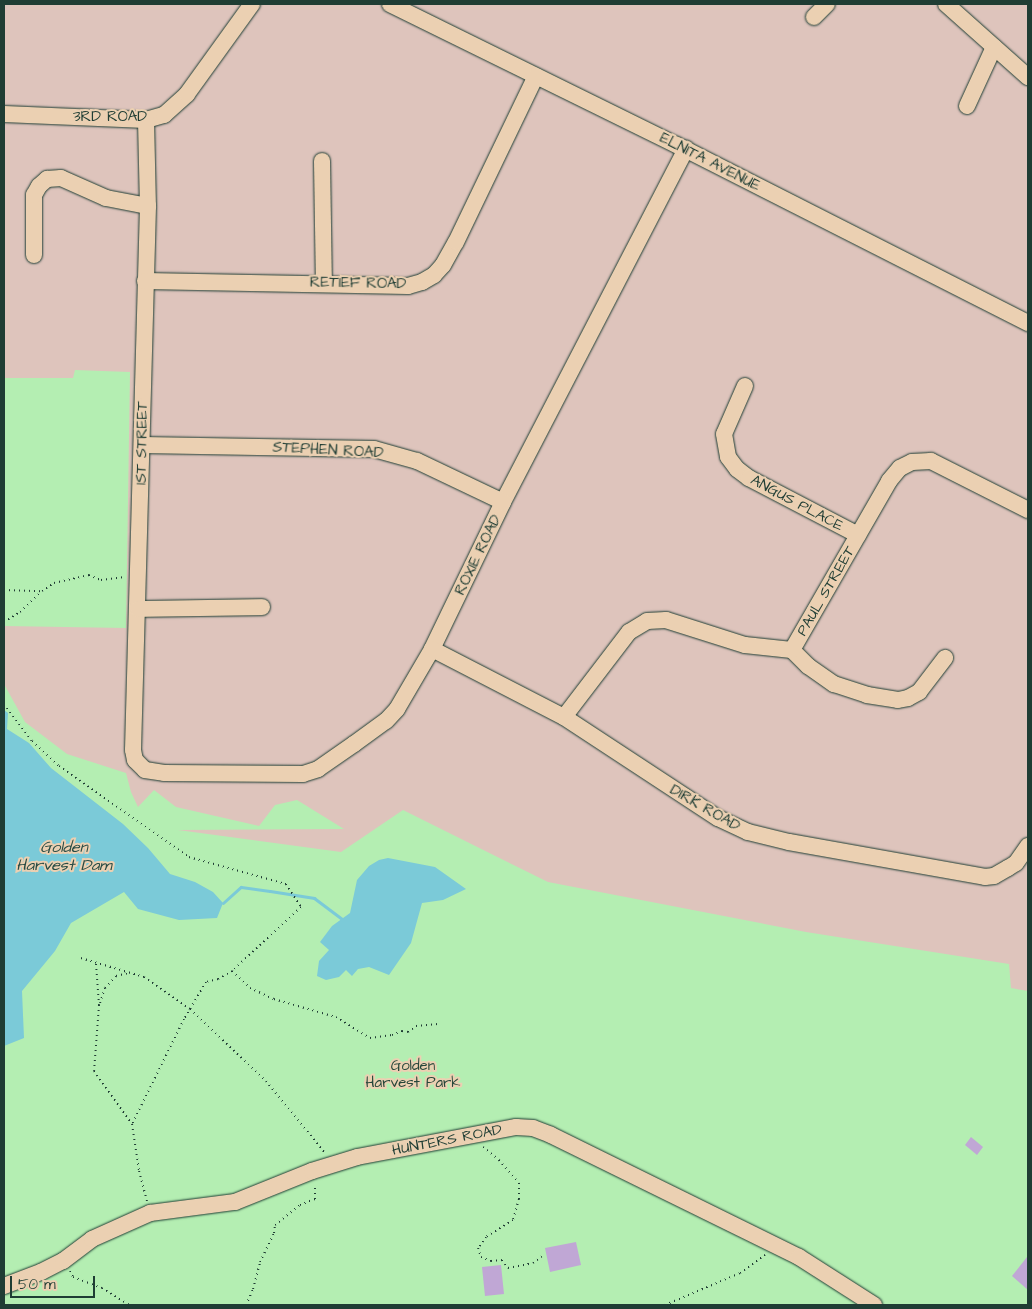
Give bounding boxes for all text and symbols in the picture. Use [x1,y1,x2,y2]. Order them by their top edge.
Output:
street label: 3RD ROAD [73,108,147,126]
street label: ELNITA AVENUE [657,129,763,195]
street label: RETIEF ROAD [310,273,406,293]
street label: 1ST STREET [132,401,152,485]
street label: STEPHEN ROAD [272,438,384,462]
street label: ANGUS PLACE [748,471,846,535]
street label: ROXIE ROAD [451,512,505,598]
street label: PAUL STREET [793,543,859,639]
street label: DIRK ROAD [667,781,743,835]
water label: Golden Harvest Dam [16,837,112,875]
park label: Golden Harvest Park [365,1056,461,1091]
street label: HUNTERS ROAD [391,1121,503,1159]
scale bar [12,1266,98,1298]
text: 50 m [18,1274,56,1295]

